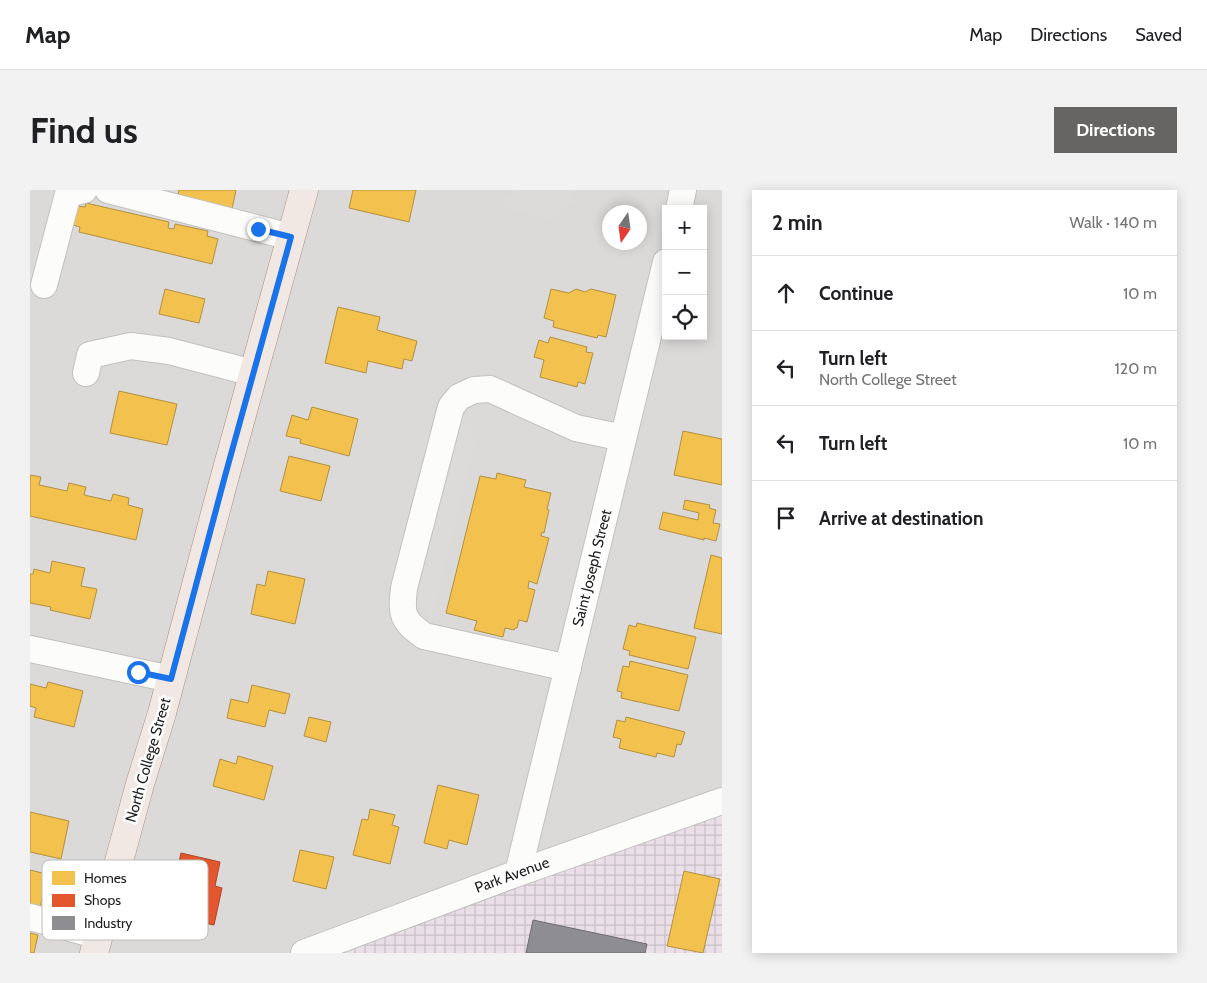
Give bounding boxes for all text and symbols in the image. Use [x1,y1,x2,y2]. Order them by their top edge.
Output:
text: Map [25,20,71,49]
text: Map [969,24,1002,46]
text: Directions [1030,24,1107,46]
text: Saved [1135,24,1182,46]
button: Directions [1054,107,1177,153]
text: Find us [30,109,138,152]
north arrow [602,205,647,250]
map controls [662,205,707,340]
button: + [662,205,707,250]
text: 2 min [772,210,823,235]
text: Walk · 140 m [1070,213,1157,232]
route end [247,218,270,241]
button: − [662,250,707,295]
icon: ahead [772,279,800,307]
text: Continue [819,282,893,305]
text: 10 m [1123,284,1157,303]
button: locate [662,295,707,340]
text: Turn left [819,347,887,370]
icon: left [772,354,800,382]
text: 120 m [1115,359,1157,378]
text: North College Street [819,370,957,389]
icon: left [772,429,800,457]
text: Turn left [819,432,887,455]
text: 10 m [1123,434,1157,453]
icon: arrive [772,504,800,532]
text: Arrive at destination [819,507,983,530]
street label: Saint Joseph Street [569,508,615,628]
route start [127,661,150,684]
street label: North College Street [122,696,174,824]
street label: Park Avenue [472,853,552,897]
legend [42,860,208,940]
text: Homes [84,869,127,887]
text: Shops [84,891,121,909]
text: Industry [84,914,132,932]

